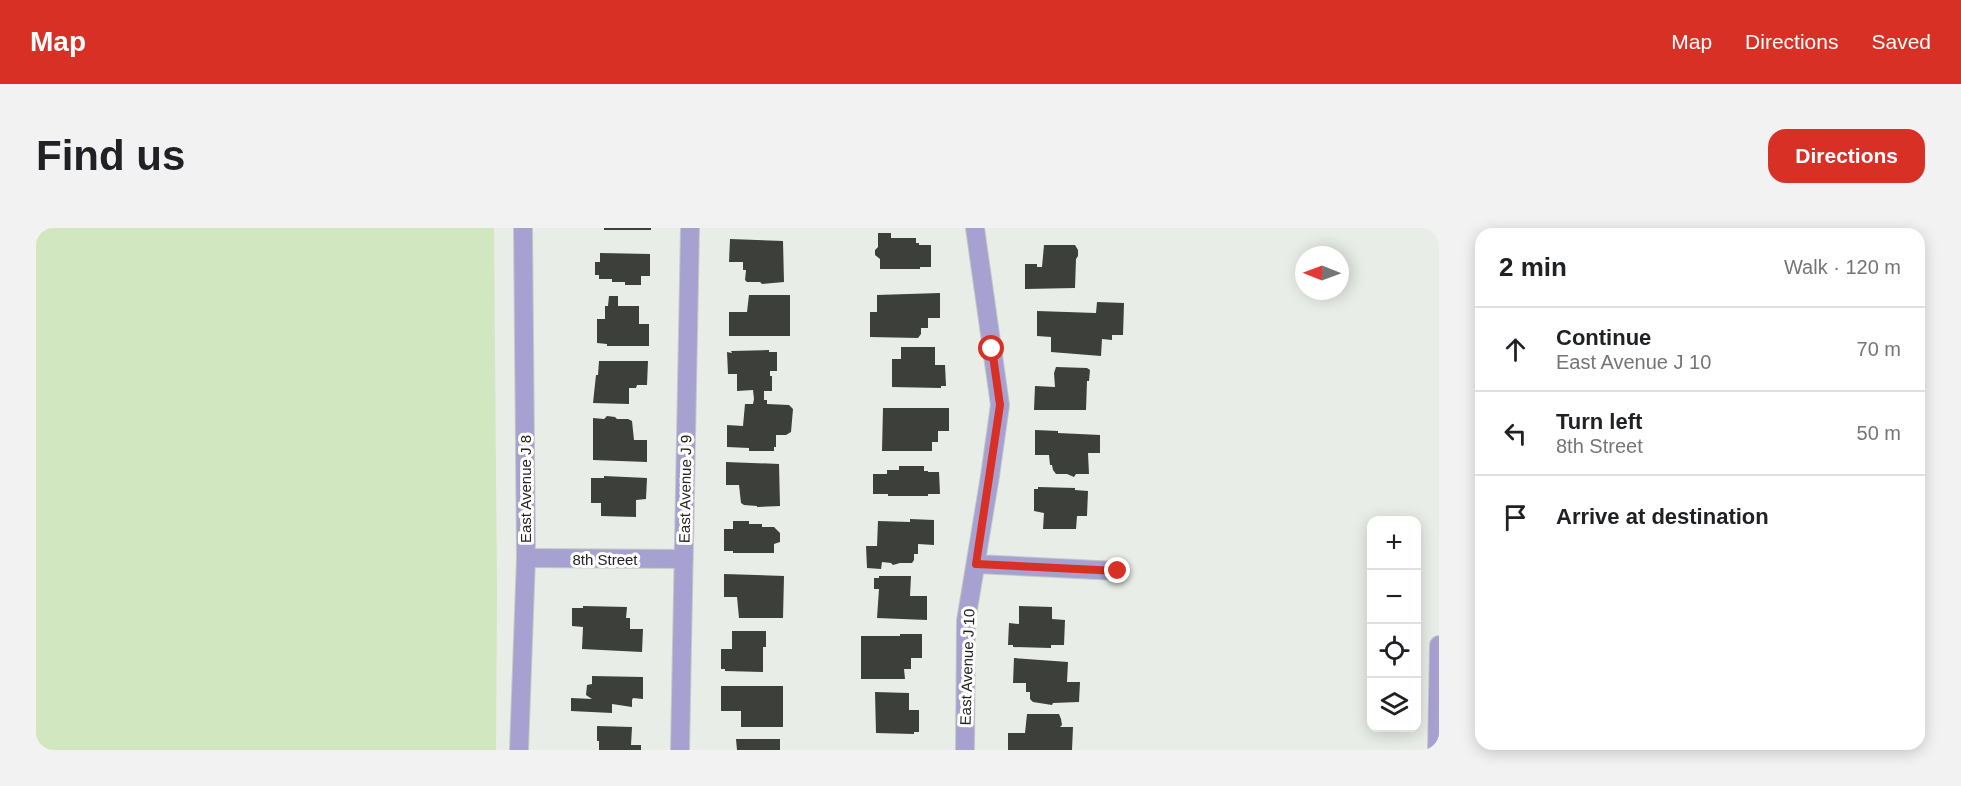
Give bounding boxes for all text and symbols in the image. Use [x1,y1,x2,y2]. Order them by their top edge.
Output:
text: Map [30,26,86,57]
text: Map [1671,30,1712,53]
text: Directions [1745,30,1838,53]
text: Saved [1871,30,1931,53]
button: Directions [1768,129,1925,183]
text: Find us [36,132,185,179]
north arrow [1295,246,1349,300]
text: 2 min [1499,252,1567,282]
text: Walk · 120 m [1784,256,1901,278]
text: Continue [1556,325,1651,350]
icon: ahead [1499,333,1532,366]
route start [978,335,1004,361]
text: 70 m [1857,338,1901,360]
text: East Avenue J 10 [1556,351,1711,373]
text: Turn left [1556,409,1642,434]
icon: left [1499,417,1532,450]
text: 50 m [1857,422,1901,444]
street label: East Avenue J 8 [517,435,534,543]
street label: East Avenue J 9 [676,435,694,543]
text: 8th Street [1556,435,1643,457]
icon: arrive [1499,501,1532,534]
text: Arrive at destination [1556,504,1769,529]
map controls [1367,516,1421,732]
button: + [1367,516,1421,570]
street label: 8th Street [572,551,638,568]
route end [1104,557,1130,583]
button: − [1367,570,1421,624]
street label: East Avenue J 10 [956,608,978,726]
button: locate [1367,624,1421,678]
button: layers [1367,678,1421,732]

